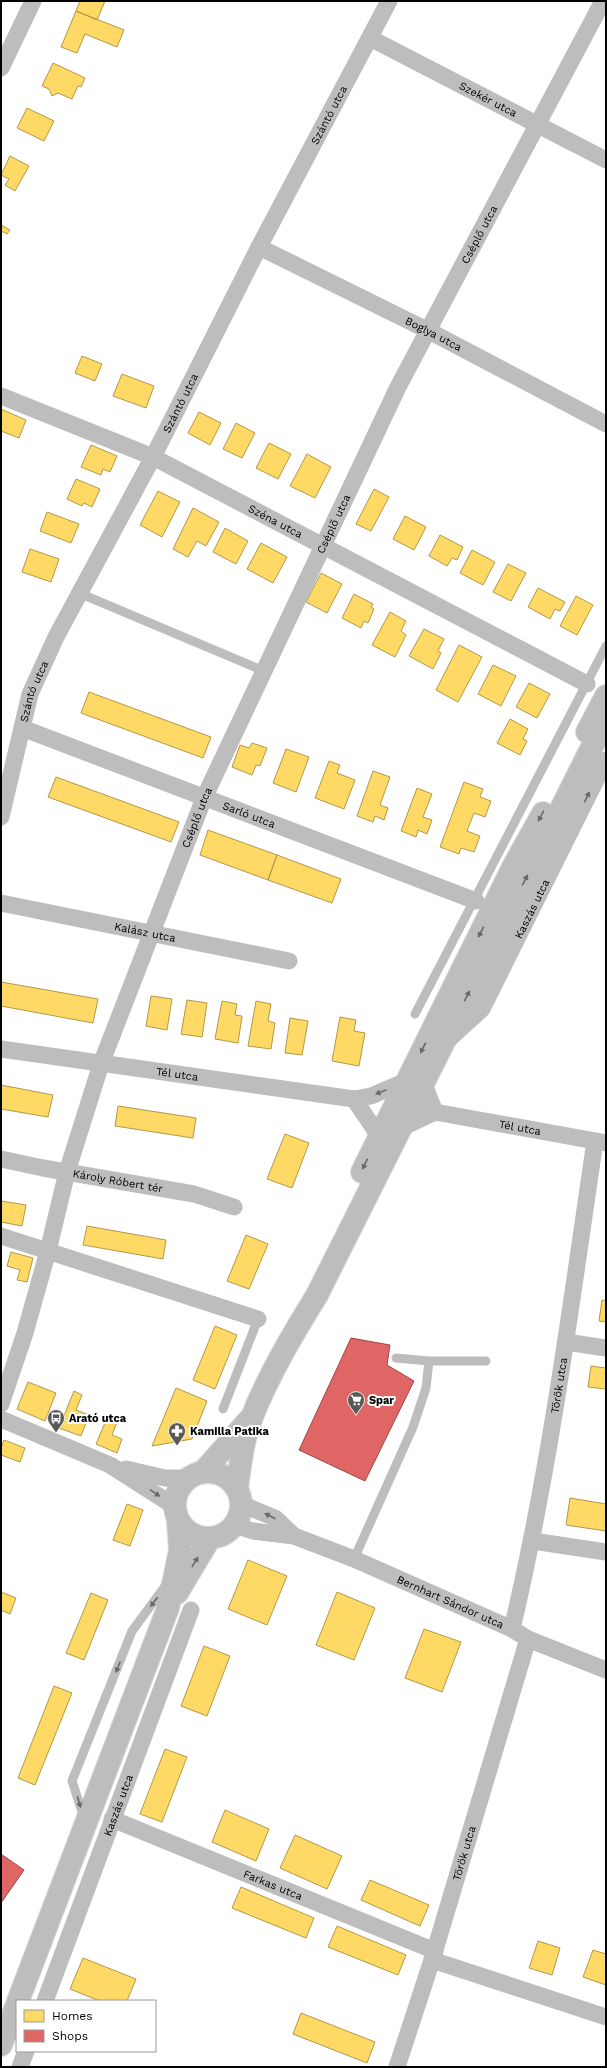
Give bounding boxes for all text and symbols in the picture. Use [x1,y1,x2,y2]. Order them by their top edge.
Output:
street label: Szekér utca [457,79,519,119]
street label: Szántó utca [308,83,350,147]
street label: Cséplő utca [458,203,500,266]
street label: Boglya utca [403,314,464,354]
street label: Szántó utca [160,371,201,435]
street label: Cséplő utca [314,492,353,556]
street label: Széna utca [246,502,305,541]
street label: Szántó utca [17,659,51,723]
street label: Cséplő utca [179,785,215,850]
one-way arrow [584,792,591,803]
street label: Sarló utca [221,799,277,830]
one-way arrow [538,810,544,822]
one-way arrow [522,874,529,885]
street label: Kaszás utca [512,877,552,941]
street label: Kalász utca [113,920,177,945]
one-way arrow [478,926,484,937]
one-way arrow [464,990,470,1002]
one-way arrow [420,1042,426,1054]
street label: Tél utca [155,1065,199,1083]
one-way arrow [374,1089,386,1095]
street label: Tél utca [498,1117,542,1138]
one-way arrow [362,1159,368,1170]
street label: Károly Róbert tér [72,1167,165,1195]
street label: Török utca [548,1357,570,1414]
supermarket icon: Spar [346,1390,366,1415]
place label: Spar [369,1394,394,1407]
bus stop icon: Arató utca [46,1408,66,1433]
place label: Arató utca [69,1412,127,1425]
pharmacy icon: Kamilla Patika [167,1421,187,1446]
place label: Kamilla Patika [190,1425,269,1438]
one-way arrow [149,1489,160,1496]
one-way arrow [264,1512,276,1519]
one-way arrow [192,1556,199,1568]
street label: Bernhart Sándor utca [395,1572,506,1631]
one-way arrow [150,1596,158,1607]
one-way arrow [114,1662,120,1674]
street label: Kaszás utca [101,1773,136,1838]
one-way arrow [76,1796,82,1808]
street label: Török utca [450,1824,478,1882]
street label: Farkas utca [242,1867,305,1903]
legend [16,2000,156,2052]
text: Homes [52,2009,93,2023]
text: Shops [52,2029,88,2043]

